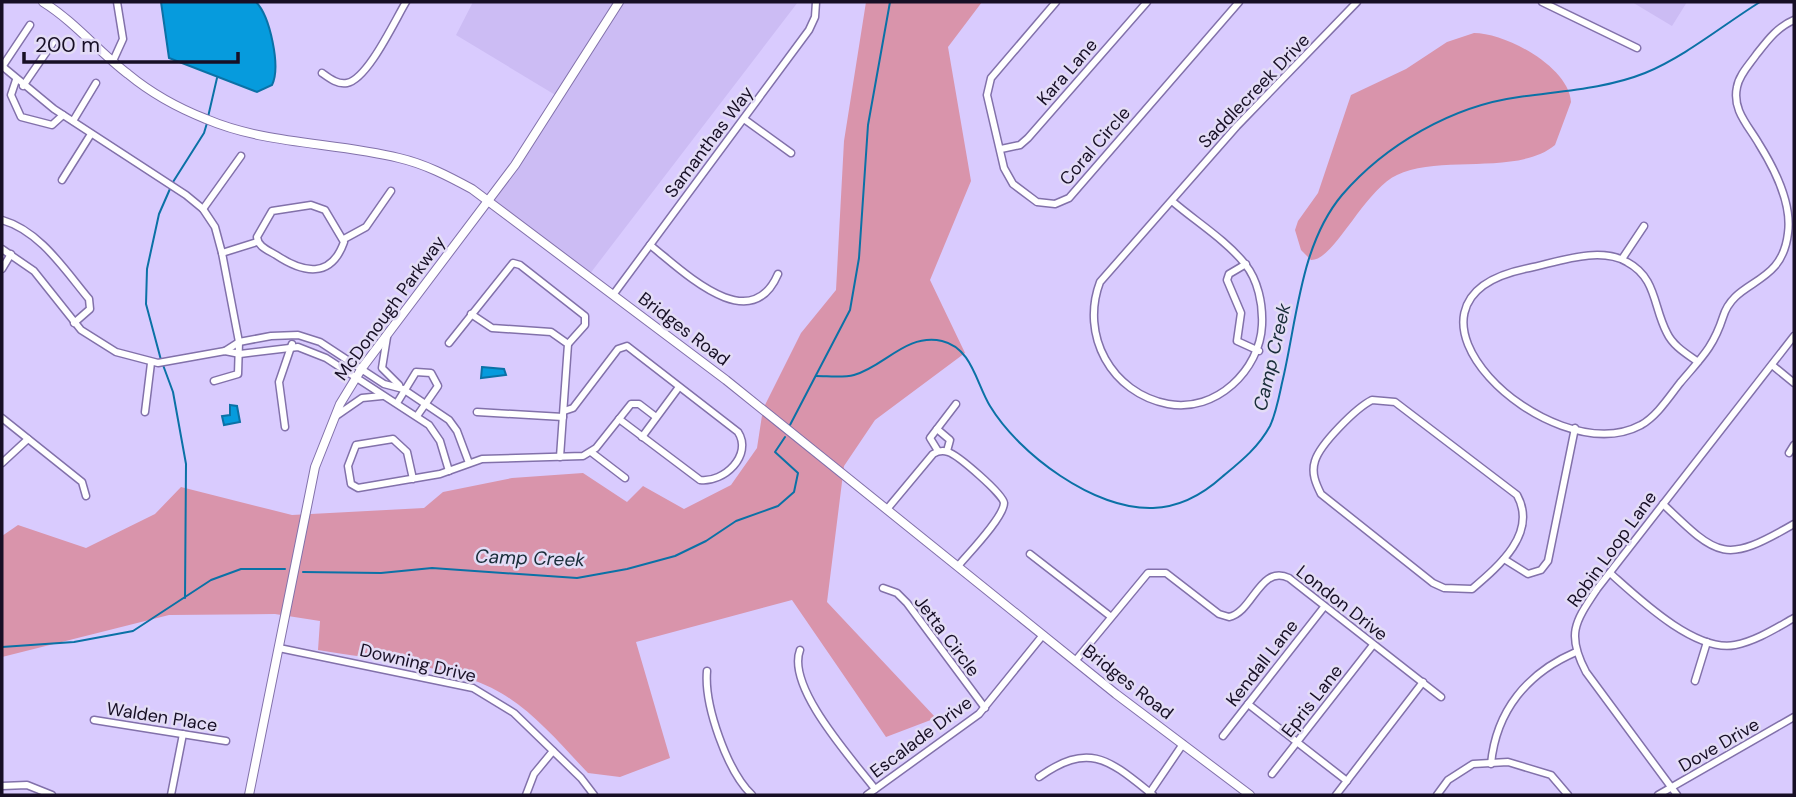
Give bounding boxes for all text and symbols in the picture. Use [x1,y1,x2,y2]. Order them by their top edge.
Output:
scale bar [24,21,238,65]
street label: Saddlecreek Drive [1193,29,1315,153]
text: 200 m [35,31,100,59]
street label: Kara Lane [1031,34,1103,110]
street label: Samanthas Way [659,81,759,203]
street label: Coral Circle [1054,102,1136,190]
street label: McDonough Parkway [329,231,451,385]
street label: Bridges Road [633,287,735,371]
water label: Camp Creek [1247,300,1297,413]
street label: Robin Loop Lane [1562,486,1662,612]
water label: Camp Creek [475,544,586,572]
street label: London Drive [1291,560,1393,646]
street label: Jetta Circle [909,591,985,681]
street label: Kendall Lane [1220,615,1304,711]
street label: Downing Drive [357,638,479,688]
street label: Bridges Road [1078,639,1178,725]
street label: Epris Lane [1276,660,1348,742]
street label: Escalade Drive [865,691,977,783]
street label: Walden Place [105,696,219,738]
street label: Dove Drive [1674,712,1764,778]

